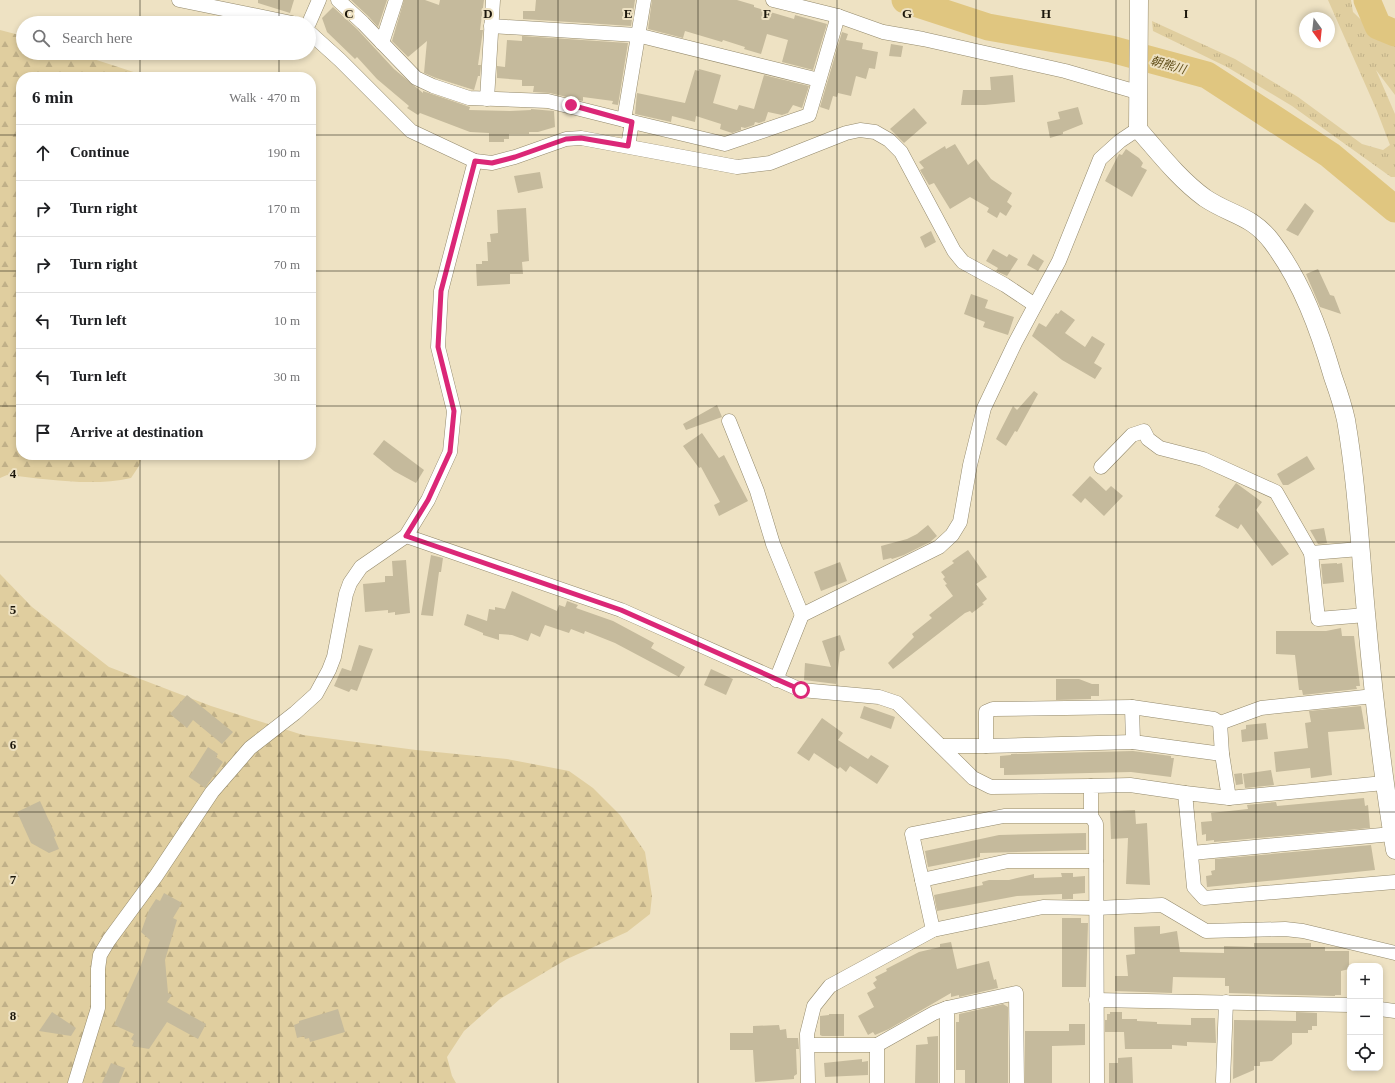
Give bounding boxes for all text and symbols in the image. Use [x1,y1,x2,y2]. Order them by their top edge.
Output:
text: C [344,6,354,21]
text: D [483,6,493,21]
text: E [624,6,632,21]
text: F [763,6,771,21]
text: G [902,6,912,21]
text: H [1041,6,1051,21]
text: I [1183,6,1189,21]
north arrow [1299,12,1335,48]
search box [16,16,316,60]
icon: search [30,27,52,49]
text: Search here [62,30,132,46]
water label: 朝熊川 [1149,53,1189,77]
text: 6 min [32,88,73,107]
text: Walk · 470 m [229,90,300,105]
route end [562,96,580,114]
icon: ahead [32,142,54,164]
text: Continue [70,144,129,160]
text: 190 m [267,145,300,160]
icon: right [32,198,54,220]
text: Turn right [70,200,137,216]
text: 170 m [267,201,300,216]
icon: right [32,254,54,276]
text: Turn right [70,256,137,272]
text: 70 m [274,257,300,272]
icon: left [32,310,54,332]
text: Turn left [70,312,127,328]
text: 10 m [274,313,300,328]
icon: left [32,366,54,388]
text: Turn left [70,368,127,384]
text: 30 m [274,369,300,384]
icon: arrive [32,422,54,444]
text: Arrive at destination [70,424,203,440]
text: 4 [10,466,17,481]
text: 5 [10,602,17,617]
route start [792,681,810,699]
text: 6 [10,737,17,752]
text: 7 [10,872,17,887]
map controls [1347,963,1383,1071]
button: + [1347,963,1383,999]
button: − [1347,999,1383,1035]
text: 8 [10,1008,17,1023]
button: locate [1347,1035,1383,1071]

